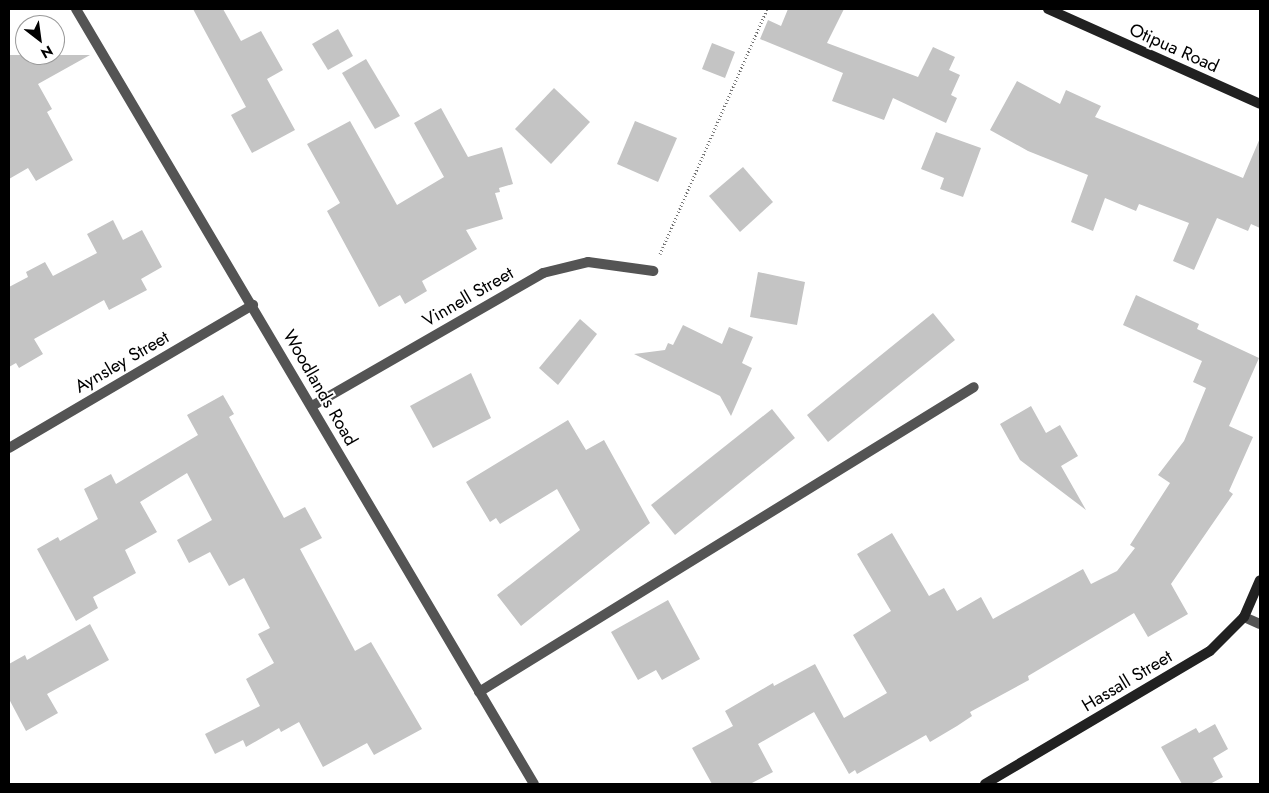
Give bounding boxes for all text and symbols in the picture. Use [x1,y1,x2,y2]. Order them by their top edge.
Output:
north arrow [15,15,65,65]
street label: Otipua Road [1126,19,1222,77]
text: N [37,41,57,64]
street label: Vinnell Street [419,262,517,332]
street label: Aynsley Street [71,326,173,398]
street label: Woodlands Road [278,326,362,450]
street label: Hassall Street [1078,646,1176,716]

